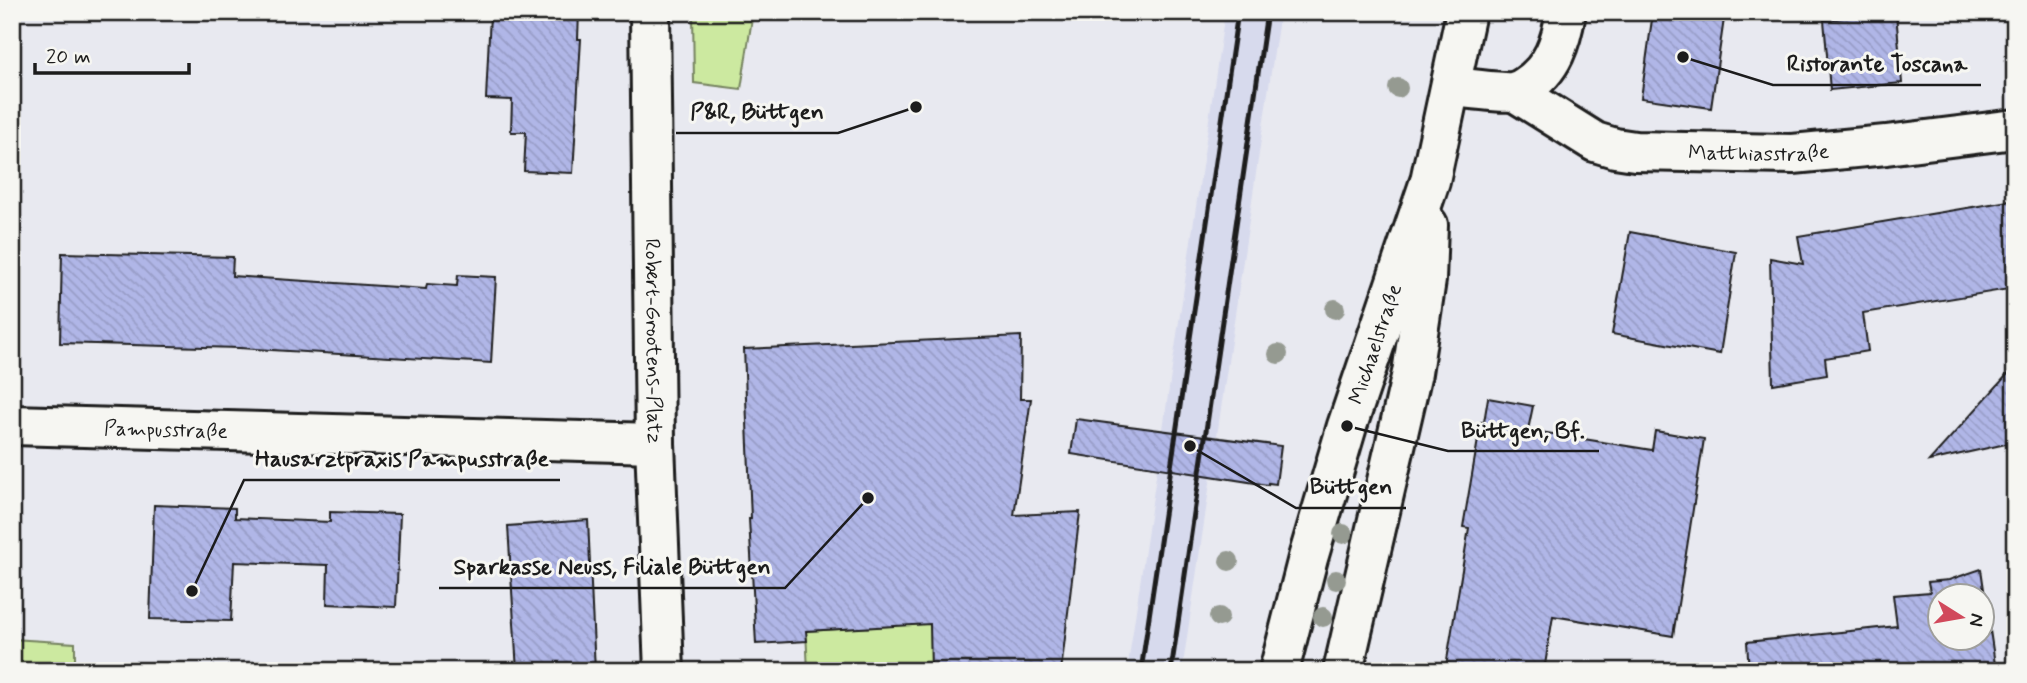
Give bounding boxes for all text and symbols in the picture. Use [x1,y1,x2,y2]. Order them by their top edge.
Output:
scale bar [35,32,189,76]
callout: Ristorante Toscana [1773,41,1981,85]
text: 20 m [46,43,91,71]
text: Ristorante Toscana [1787,50,1969,80]
callout: P&R, Büttgen [676,89,838,133]
text: P&R, Büttgen [690,98,824,128]
street label: Matthiasstraße [1688,138,1830,169]
street label: Robert-Grootens-Platz [638,238,668,444]
street label: Michaelstraße [1342,280,1409,408]
callout: Büttgen, Bf. [1448,407,1599,451]
street label: Pampusstraße [104,415,228,446]
text: Büttgen, Bf. [1461,417,1585,447]
callout: Hausarztpraxis Pampusstraße [244,436,560,480]
text: Hausarztpraxis Pampusstraße [255,445,550,475]
callout: Büttgen [1296,464,1406,508]
text: Büttgen [1310,473,1392,503]
callout: Sparkasse Neuss, Filiale Büttgen [439,544,785,588]
text: Sparkasse Neuss, Filiale Büttgen [453,553,771,583]
north arrow [1926,582,1996,652]
text: N [1963,611,1990,629]

